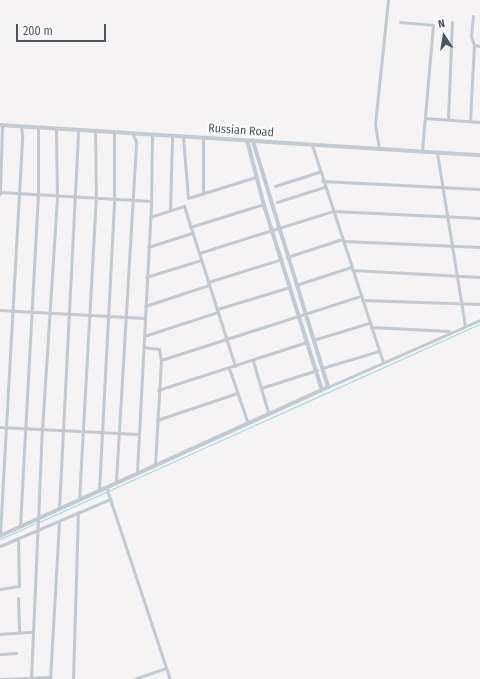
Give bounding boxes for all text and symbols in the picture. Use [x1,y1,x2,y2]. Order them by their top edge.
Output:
scale bar [18,16,108,42]
north arrow [424,16,464,56]
text: N [437,17,446,31]
text: 200 m [23,24,53,38]
street label: Russian Road [208,122,274,140]

